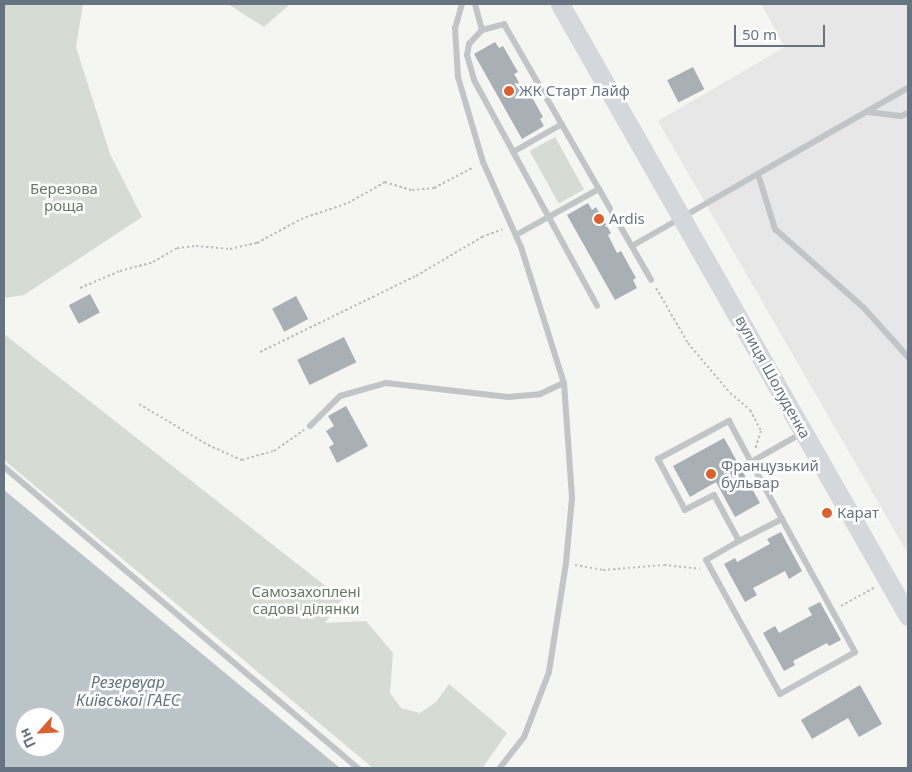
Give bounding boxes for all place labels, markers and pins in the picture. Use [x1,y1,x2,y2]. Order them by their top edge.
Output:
place label: ЖК Старт Лайф [519,82,630,100]
marker: ЖК Старт Лайф [503,85,515,97]
place label: Ardis [609,210,645,228]
marker: Ardis [593,213,605,225]
place label: Французький бульвар [721,456,819,491]
marker: Французький бульвар [705,468,717,480]
place label: Карат [837,504,879,522]
marker: Карат [821,507,833,519]

